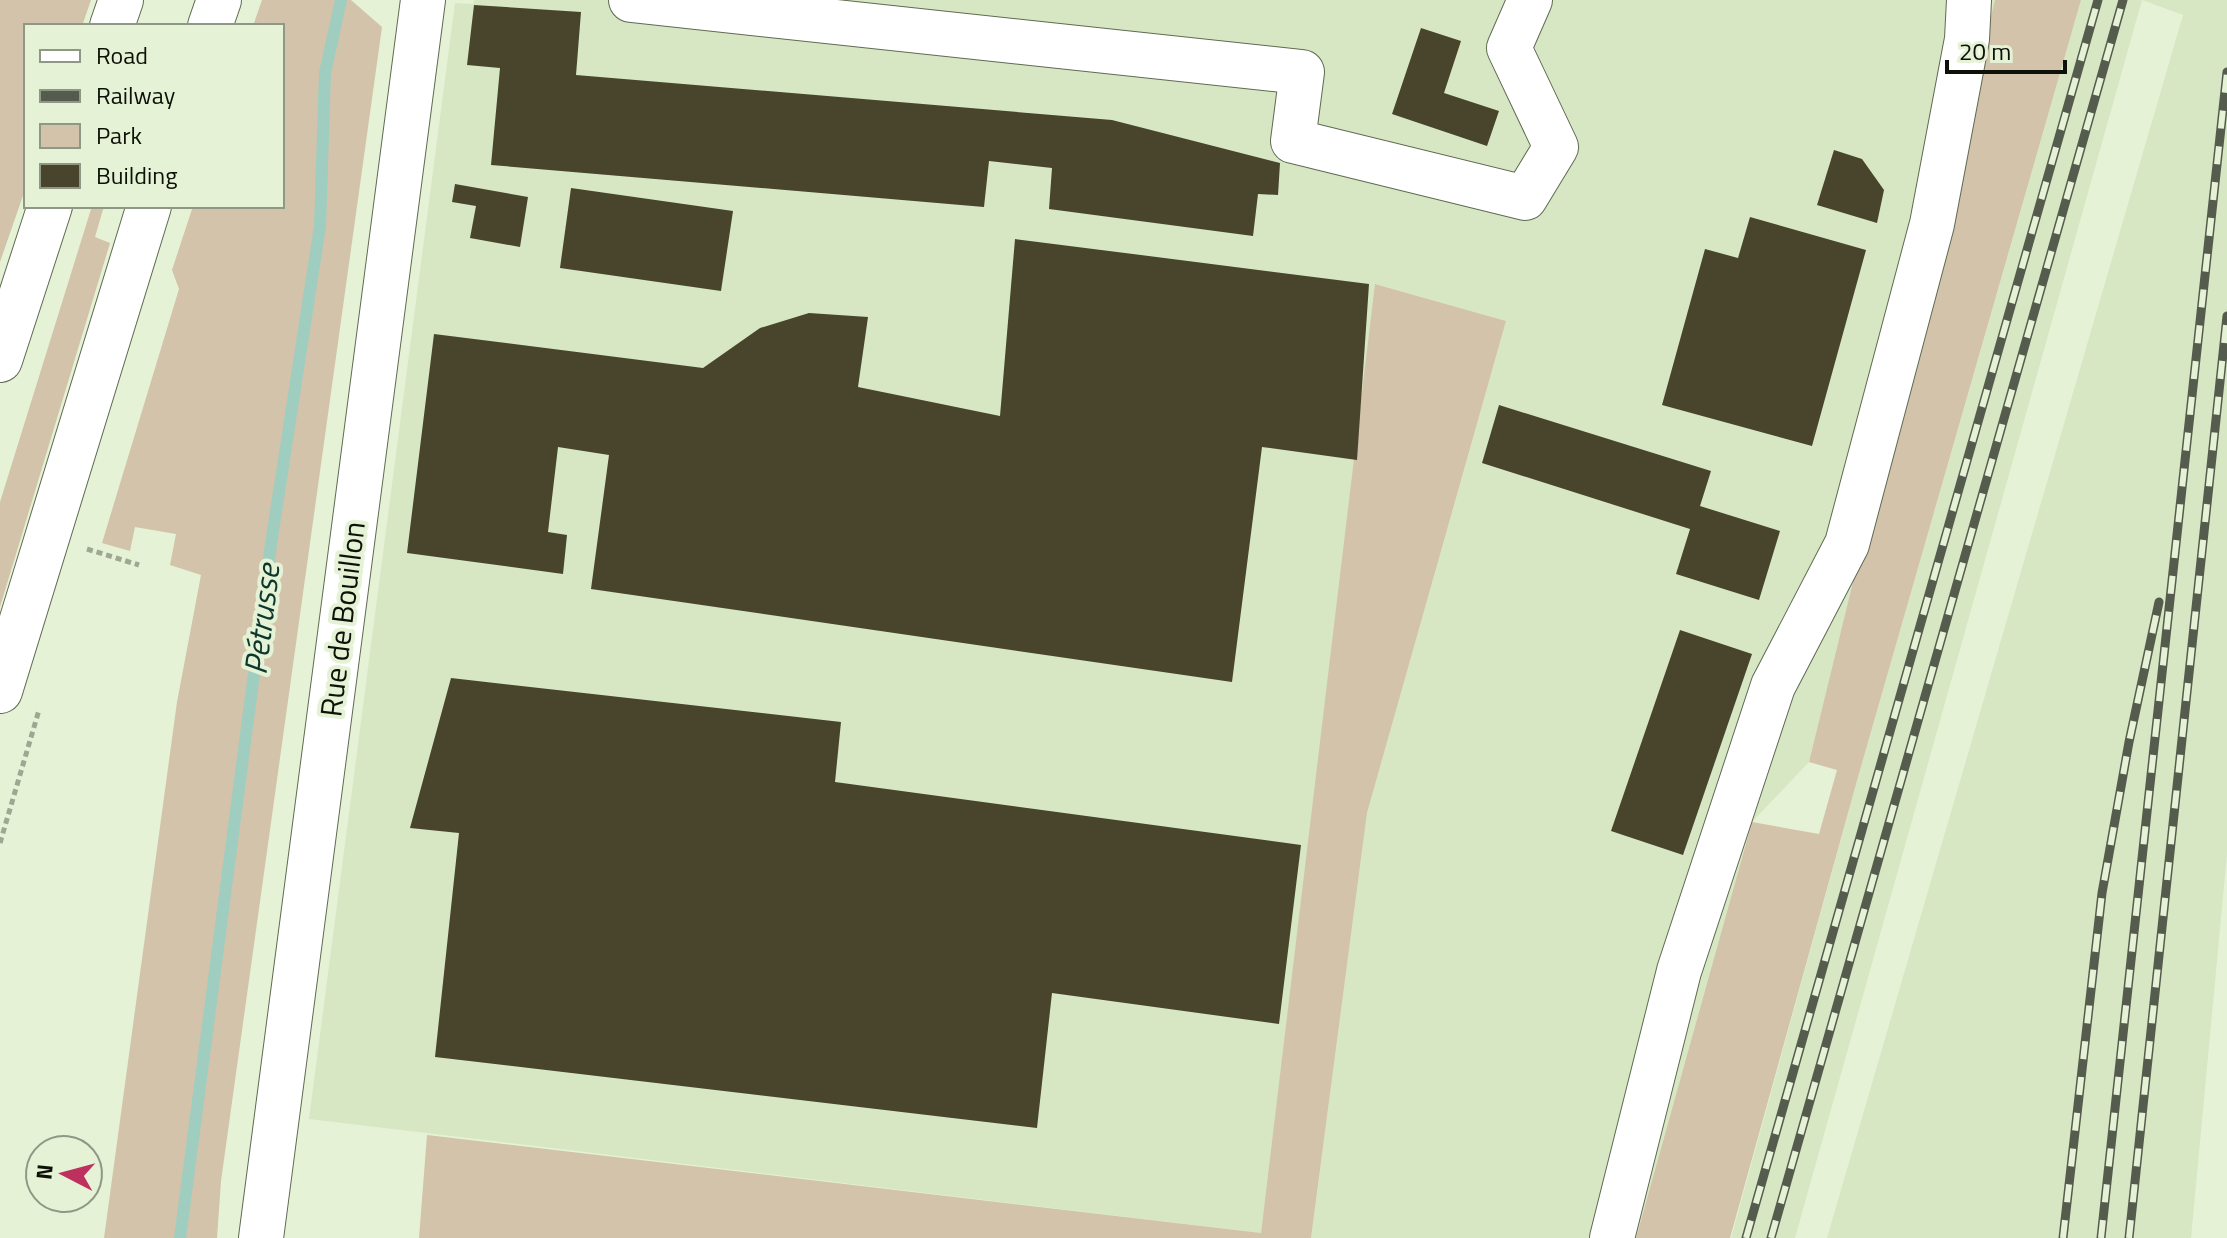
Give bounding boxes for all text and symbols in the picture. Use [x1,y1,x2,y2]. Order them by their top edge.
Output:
legend [24,24,284,208]
scale bar [1947,24,2065,74]
text: 20 m [1959,33,2011,69]
text: Road [96,37,148,73]
text: Railway [96,77,176,113]
text: Park [96,117,142,153]
text: Building [96,157,178,193]
street label: Rue de Bouillon [307,519,377,719]
water label: Pétrusse [230,559,292,677]
north arrow [24,1134,104,1214]
text: N [26,1163,62,1181]

